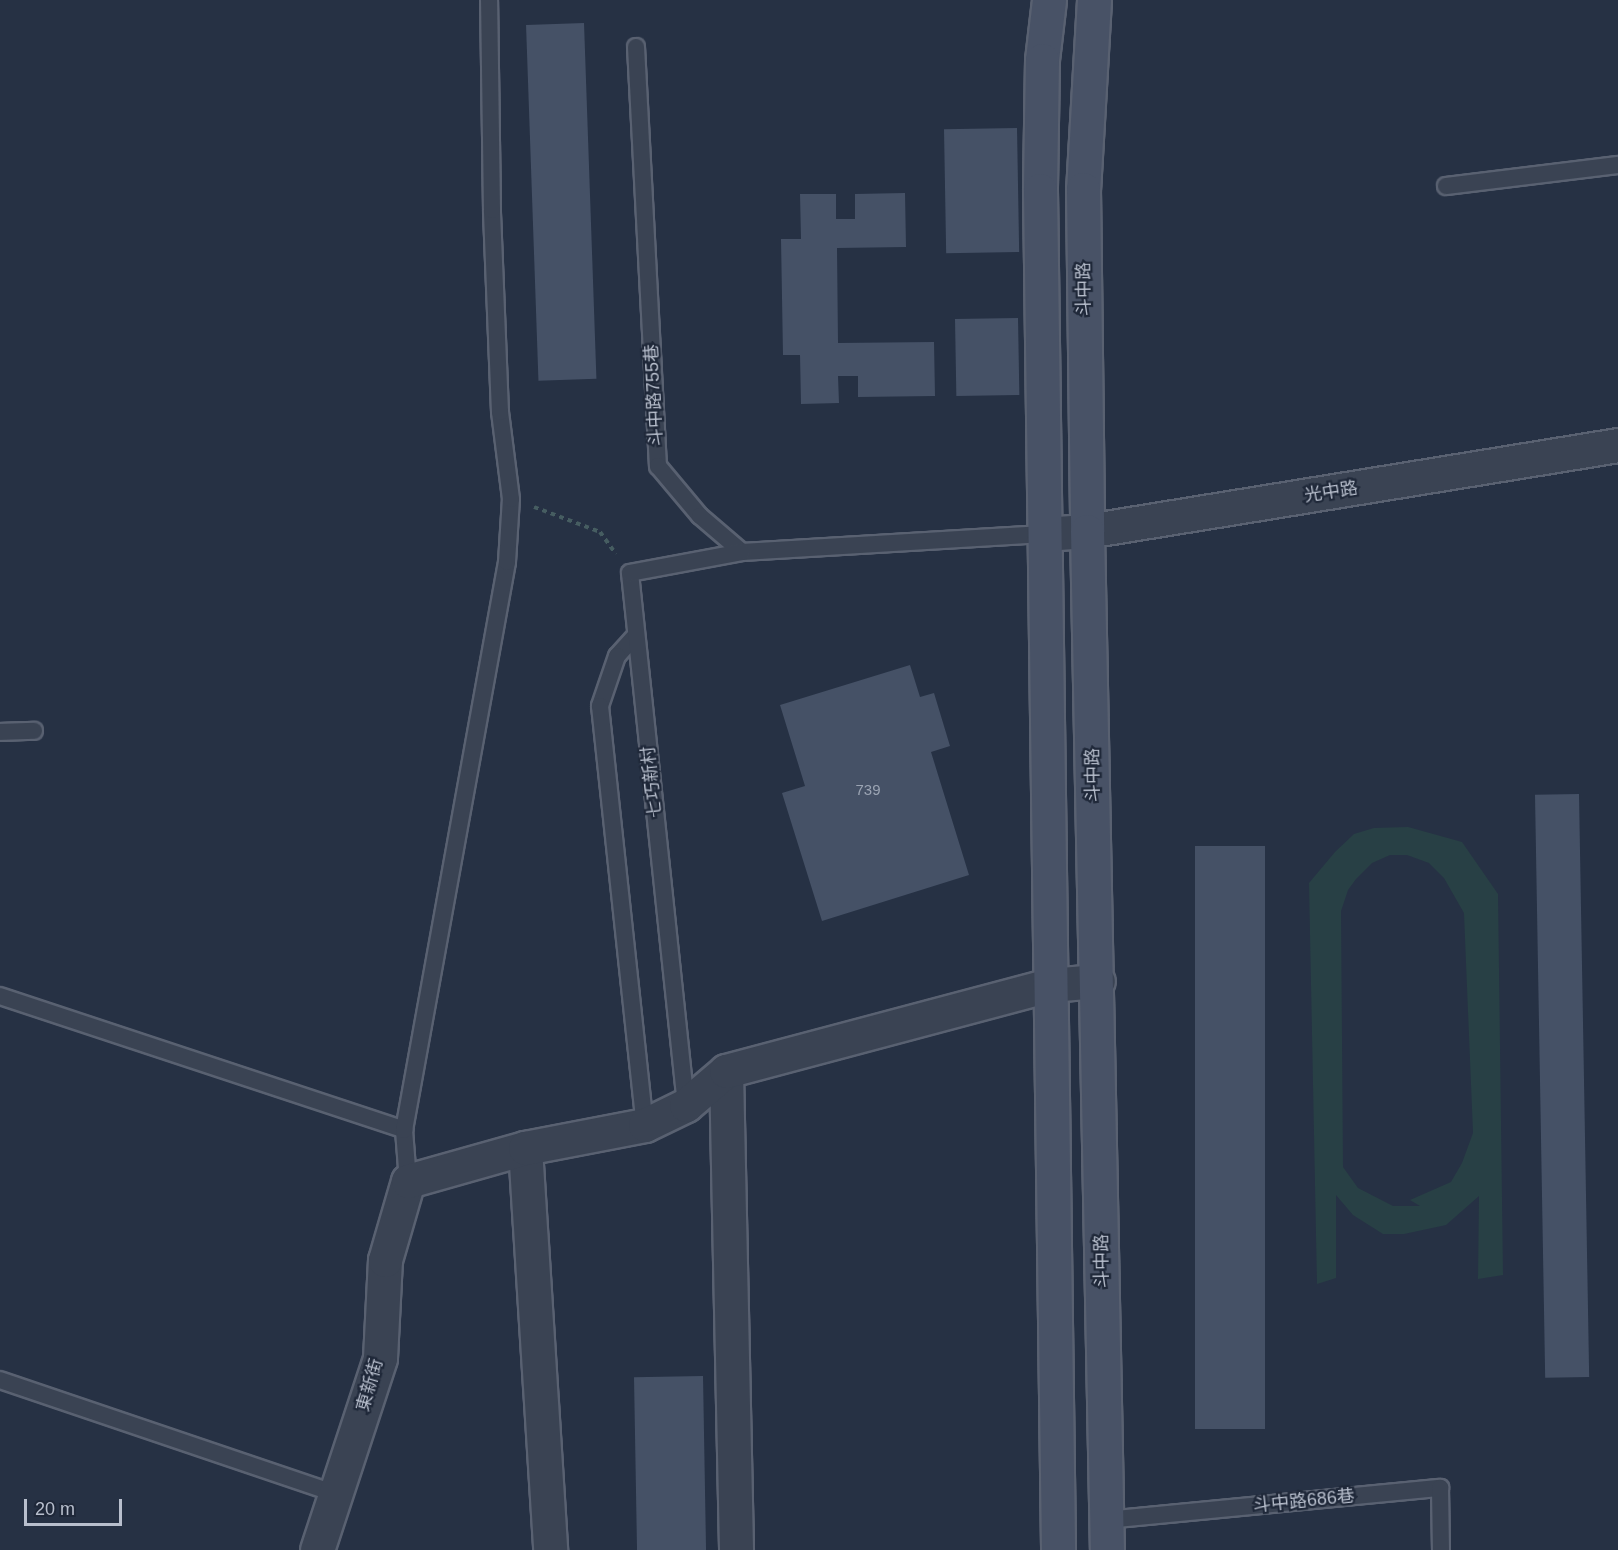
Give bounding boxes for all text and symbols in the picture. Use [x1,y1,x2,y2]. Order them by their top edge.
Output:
street label: 斗中路 [1073,262,1095,316]
street label: 斗中路755巷 [641,343,667,447]
street label: 光中路 [1303,477,1359,507]
street label: 七巧新村 [637,745,667,819]
street label: 斗中路 [1082,748,1104,802]
house number: 739 [855,781,881,799]
street label: 斗中路 [1091,1234,1113,1288]
street label: 東新街 [352,1356,388,1414]
street label: 斗中路686巷 [1252,1485,1356,1517]
scale bar [27,1487,124,1525]
text: 20 m [35,1499,75,1519]

